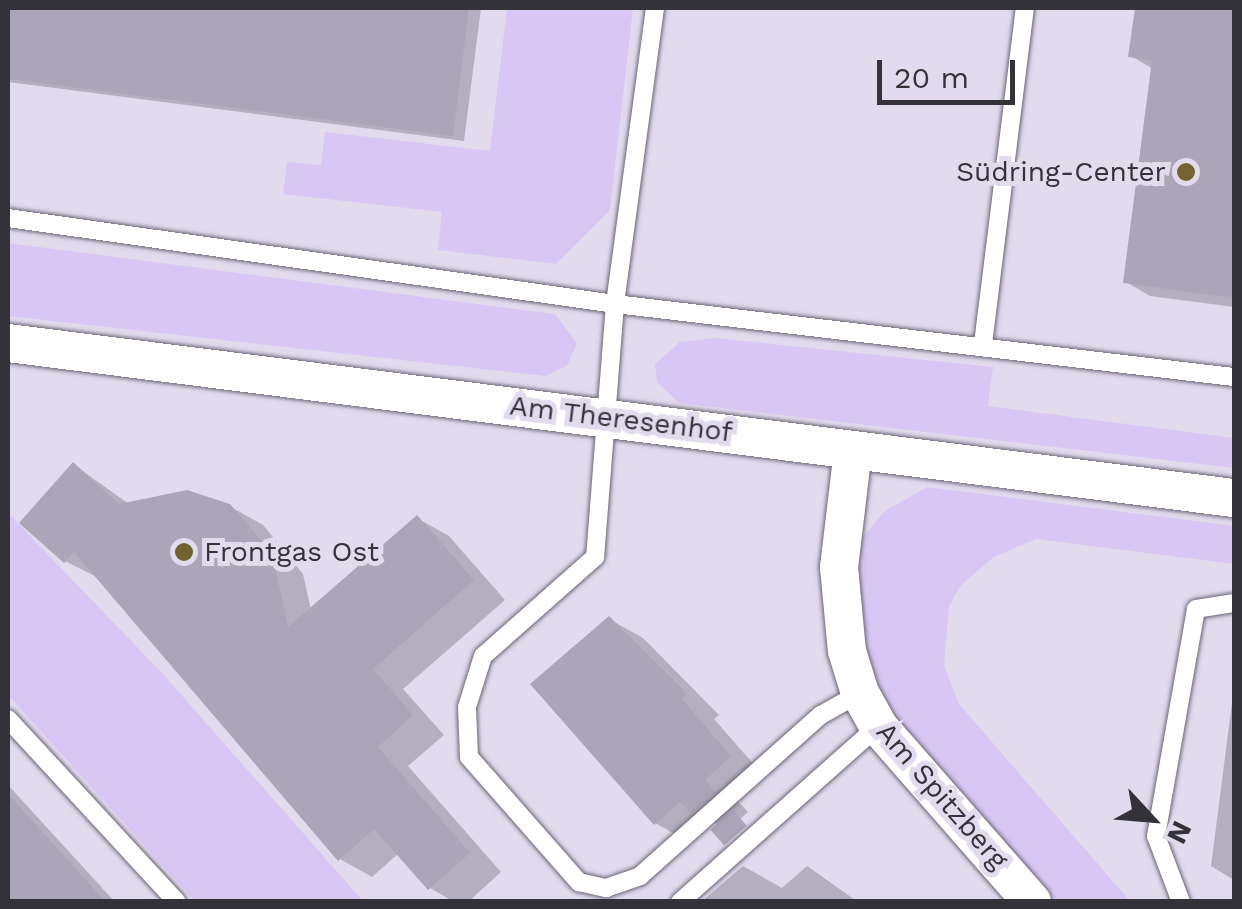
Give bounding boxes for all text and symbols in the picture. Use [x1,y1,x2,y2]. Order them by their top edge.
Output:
scale bar [882,40,1020,102]
text: 20 m [894,60,969,95]
place label: Südring-Center [956,155,1166,189]
marker: Südring-Center [1175,161,1197,183]
street label: Am Theresenhof [507,389,735,449]
place label: Frontgas Ost [204,535,379,569]
marker: Frontgas Ost [173,541,195,563]
street label: Am Spitzberg [869,716,1015,876]
north arrow [1102,769,1202,869]
text: N [1160,816,1199,849]

